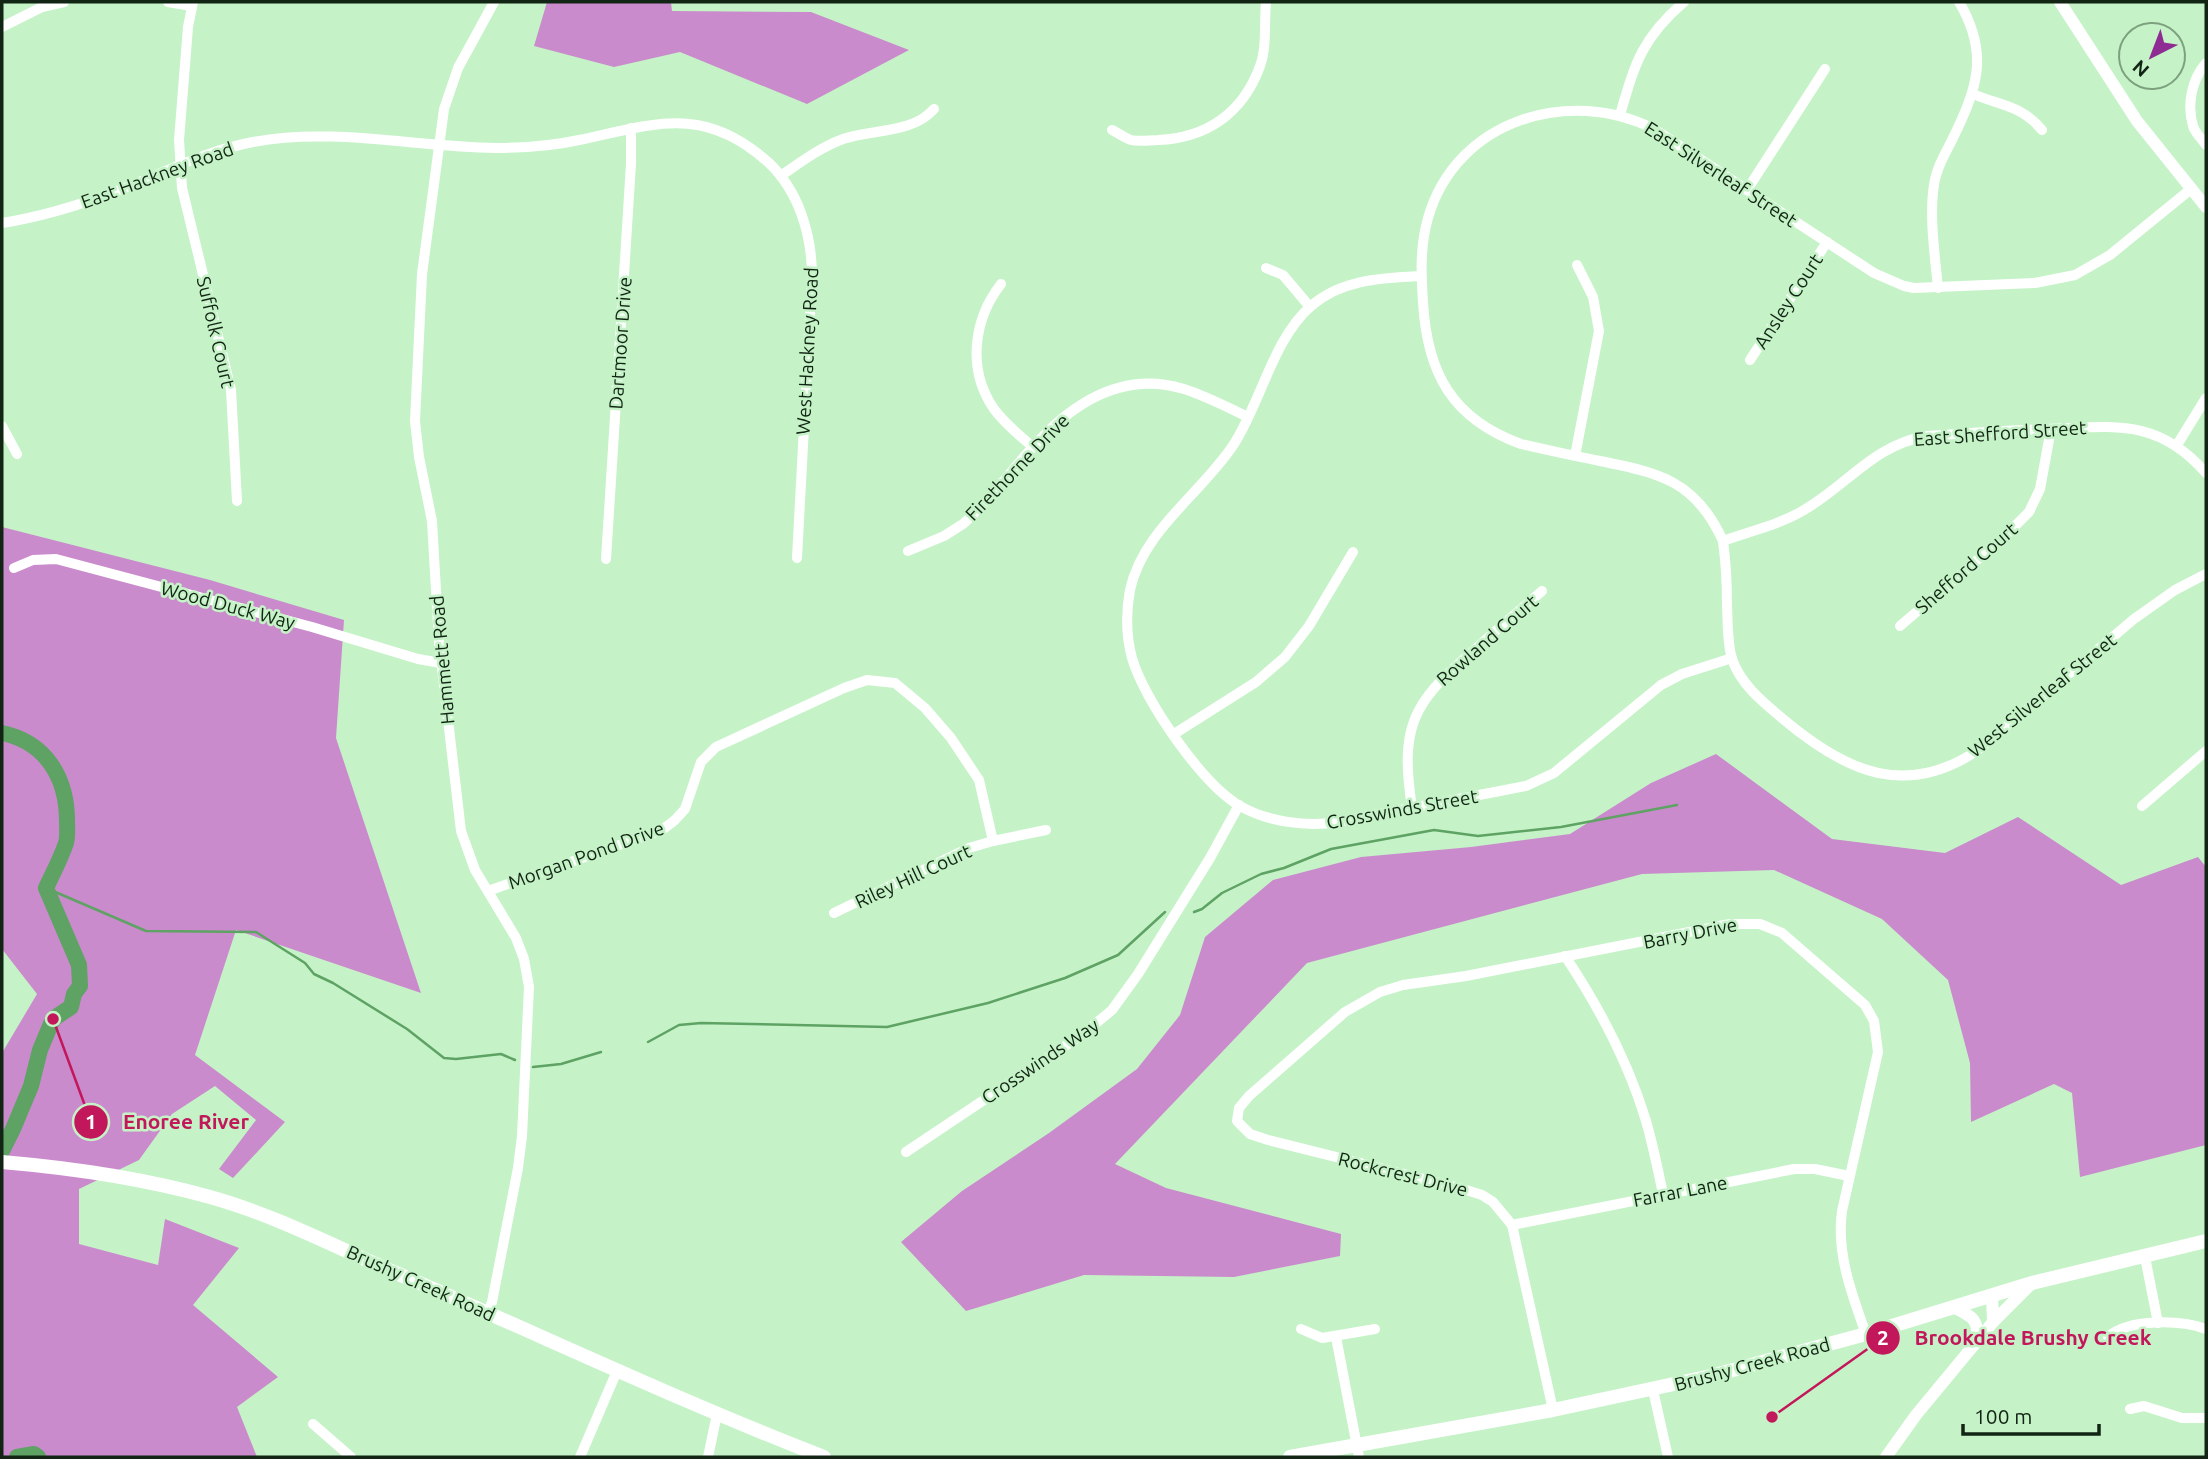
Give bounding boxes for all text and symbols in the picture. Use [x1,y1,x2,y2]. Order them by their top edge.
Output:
north arrow [2117,21,2187,91]
text: N [2128,56,2153,82]
street label: East Silverleaf Street [1641,117,1802,232]
street label: East Hackney Road [78,137,236,213]
street label: Ansley Court [1749,249,1827,353]
street label: West Hackney Road [792,267,822,435]
street label: Suffolk Court [193,274,240,390]
street label: Dartmoor Drive [604,276,636,410]
street label: Firethorne Drive [961,409,1073,525]
street label: East Shefford Street [1913,416,2088,450]
street label: Shefford Court [1911,517,2022,618]
street label: Wood Duck Way [158,576,298,634]
street label: Rowland Court [1432,590,1543,690]
street label: Hammett Road [425,595,459,725]
street label: West Silverleaf Street [1964,628,2121,762]
street label: Crosswinds Street [1325,785,1480,833]
street label: Morgan Pond Drive [505,817,667,893]
street label: Riley Hill Court [851,839,975,913]
street label: Barry Drive [1641,913,1739,953]
street label: Crosswinds Way [977,1014,1103,1108]
callout: Enoree River [74,1101,263,1143]
text: 1 [85,1109,97,1133]
text: Enoree River [123,1109,249,1133]
street label: Rockcrest Drive [1336,1147,1470,1201]
street label: Farrar Lane [1631,1171,1729,1211]
street label: Brushy Creek Road [343,1240,499,1326]
callout: Brookdale Brushy Creek [1866,1317,2166,1359]
text: 2 [1877,1325,1889,1349]
text: Brookdale Brushy Creek [1915,1325,2152,1349]
street label: Brushy Creek Road [1672,1333,1832,1395]
scale bar [1963,1392,2100,1436]
text: 100 m [1974,1404,2032,1428]

